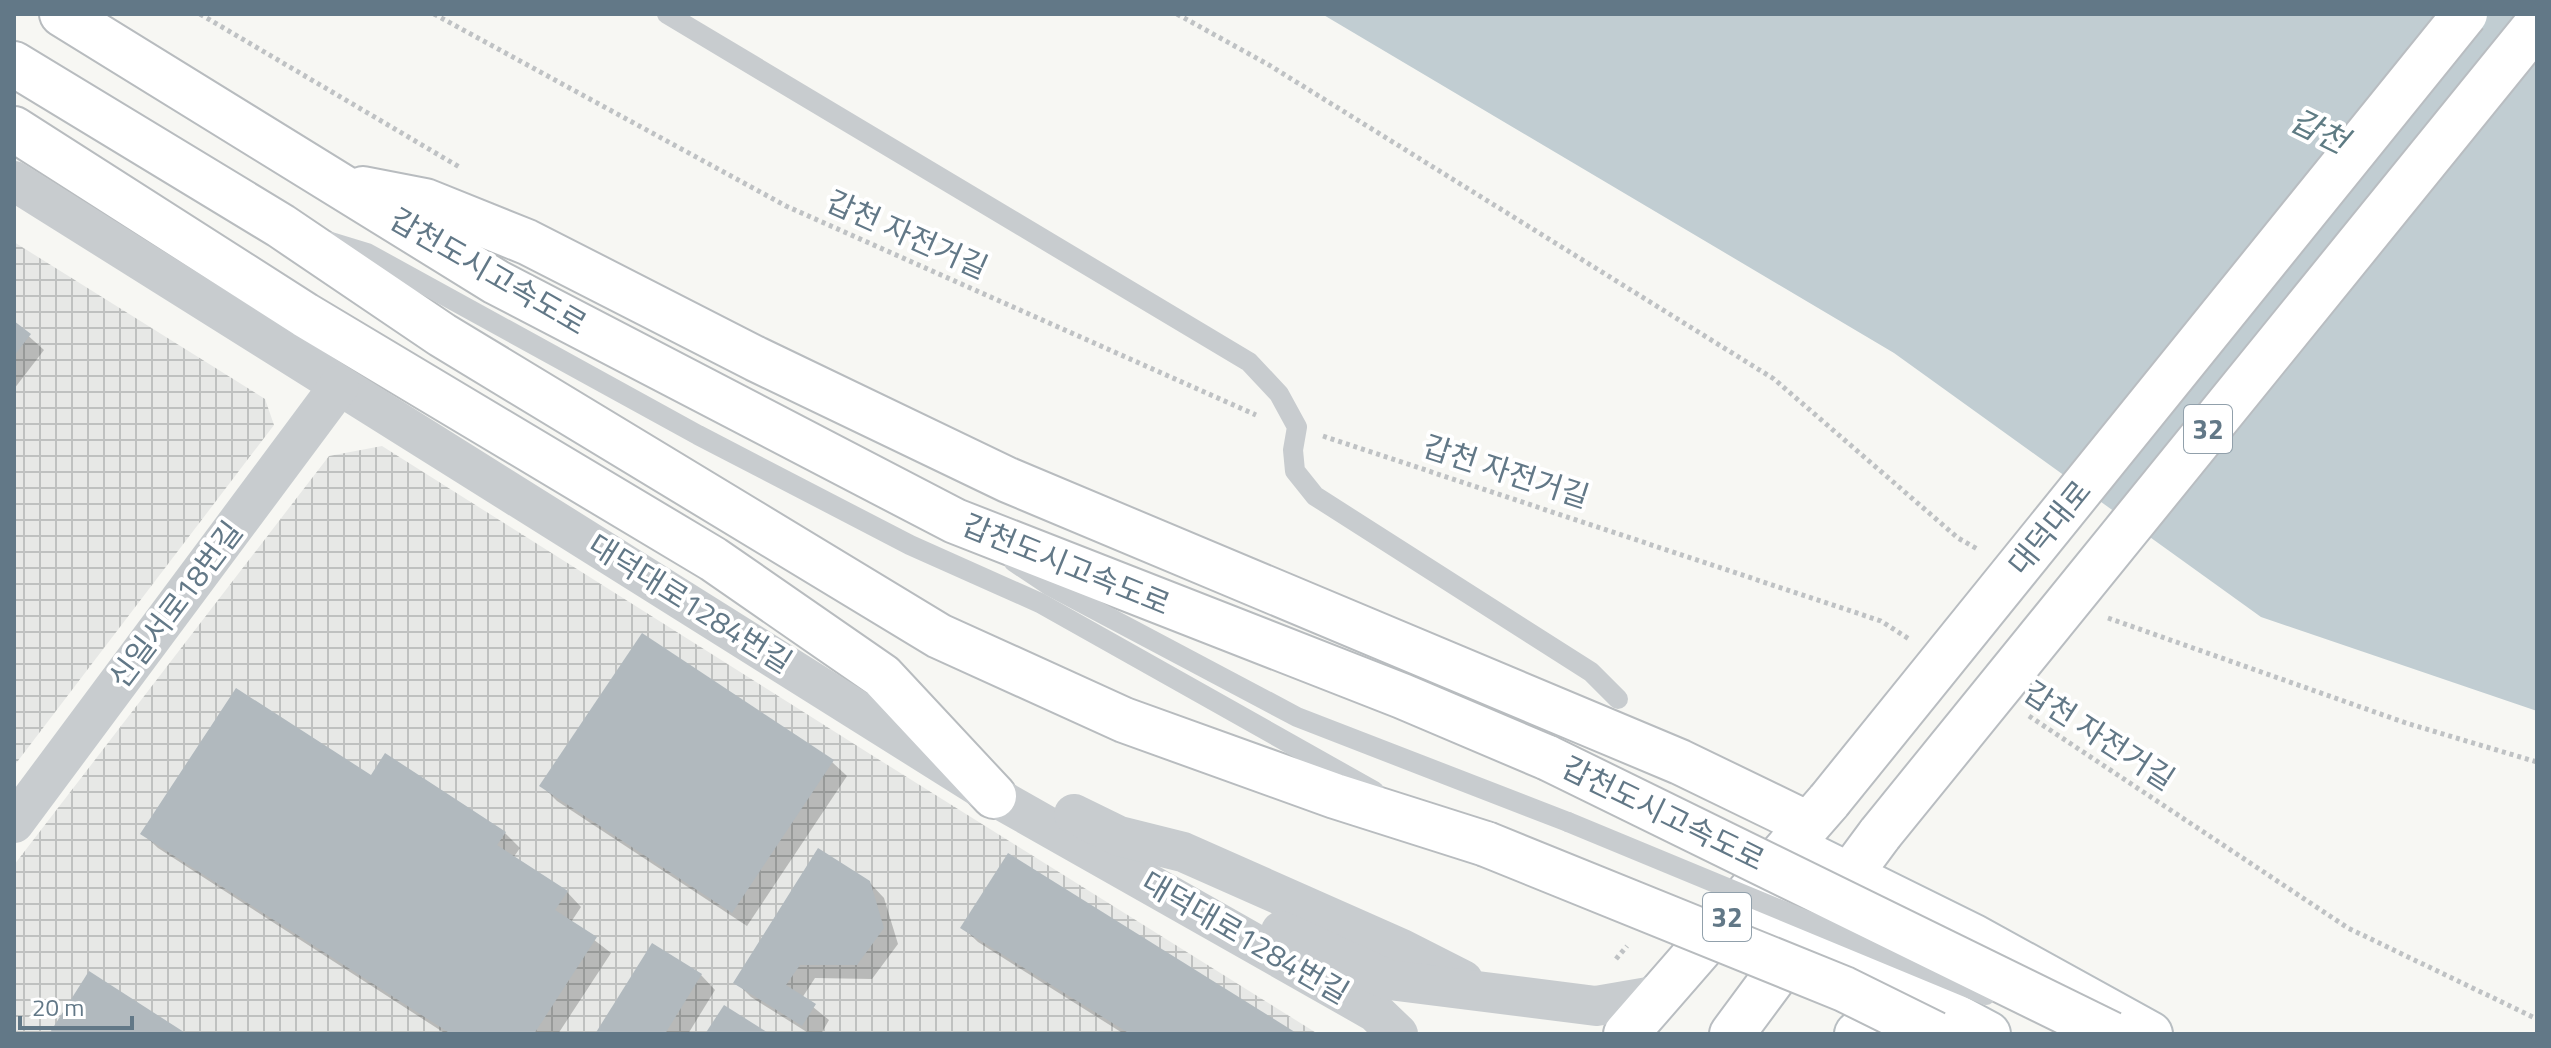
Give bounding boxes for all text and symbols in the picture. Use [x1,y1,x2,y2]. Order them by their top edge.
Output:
water label: 갑천 [2282,96,2360,166]
street label: 갑천 자전거길 [819,178,995,290]
street label: 갑천도시고속도로 [381,196,596,346]
road number: 32 [2184,405,2232,453]
street label: 갑천 자전거길 [1417,423,1595,520]
street label: 대덕대로 [1997,470,2102,585]
street label: 갑천도시고속도로 [955,501,1177,627]
street label: 신일서로18번길 [97,511,254,698]
street label: 대덕대로1284번길 [580,522,801,684]
street label: 갑천 자전거길 [2015,669,2184,801]
street label: 갑천도시고속도로 [1554,744,1773,882]
street label: 대덕대로1284번길 [1133,859,1358,1015]
road number: 32 [1703,893,1751,941]
scale bar [20,980,132,1030]
text: 20 m [32,989,84,1025]

